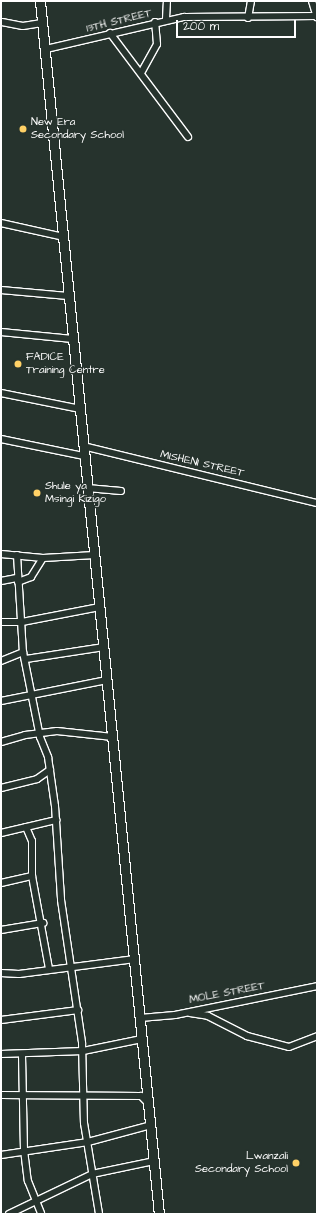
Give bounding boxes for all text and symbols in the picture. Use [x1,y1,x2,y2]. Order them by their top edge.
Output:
street label: 13TH STREET [85,7,153,35]
scale bar [178,12,298,38]
text: 200 m [183,18,219,35]
place label: New Era Secondary School [31,116,124,142]
marker: New Era Secondary School [18,124,28,134]
place label: FADICE Training Centre [26,351,105,377]
marker: FADICE Training Centre [13,359,23,369]
street label: MISHENI STREET [159,448,245,480]
place label: Shule ya Msingi Kizigo [45,480,106,506]
marker: Shule ya Msingi Kizigo [32,488,42,498]
street label: MOLE STREET [188,979,266,1007]
place label: Lwanzali Secondary School [195,1150,288,1176]
marker: Lwanzali Secondary School [291,1158,301,1168]

